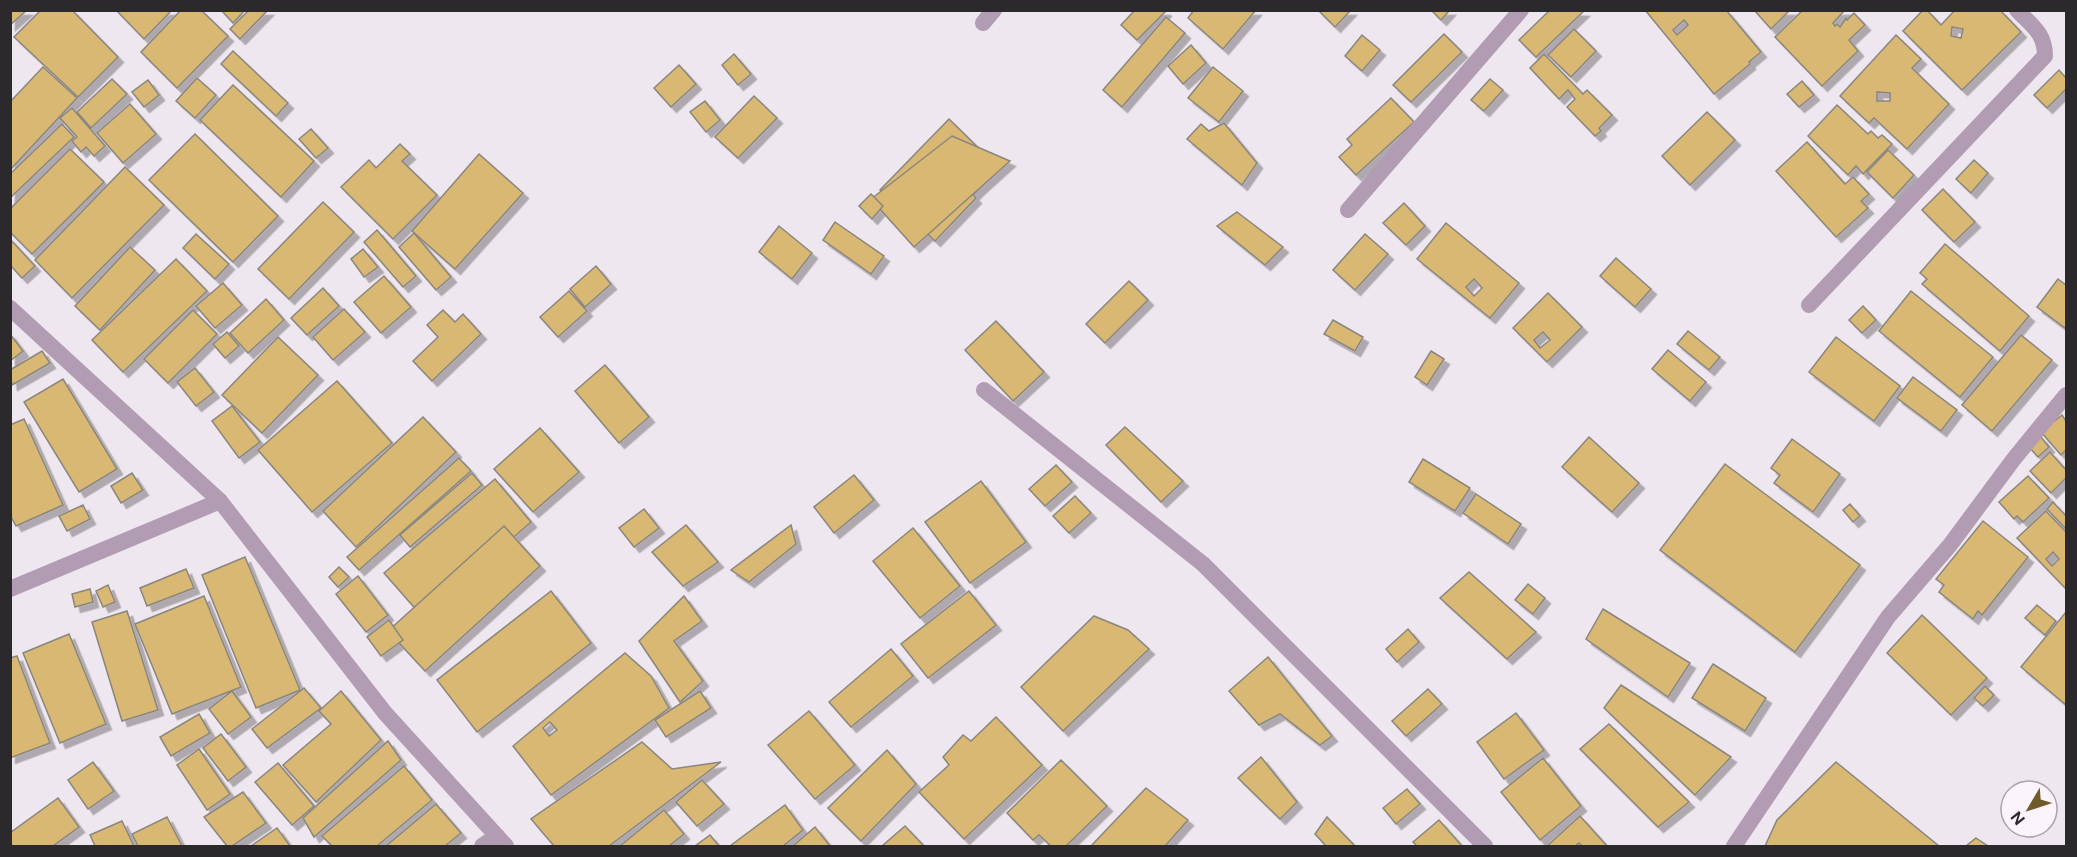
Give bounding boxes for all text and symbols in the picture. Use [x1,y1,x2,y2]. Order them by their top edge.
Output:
north arrow [1999,779,2059,839]
text: N [2006,807,2030,829]

